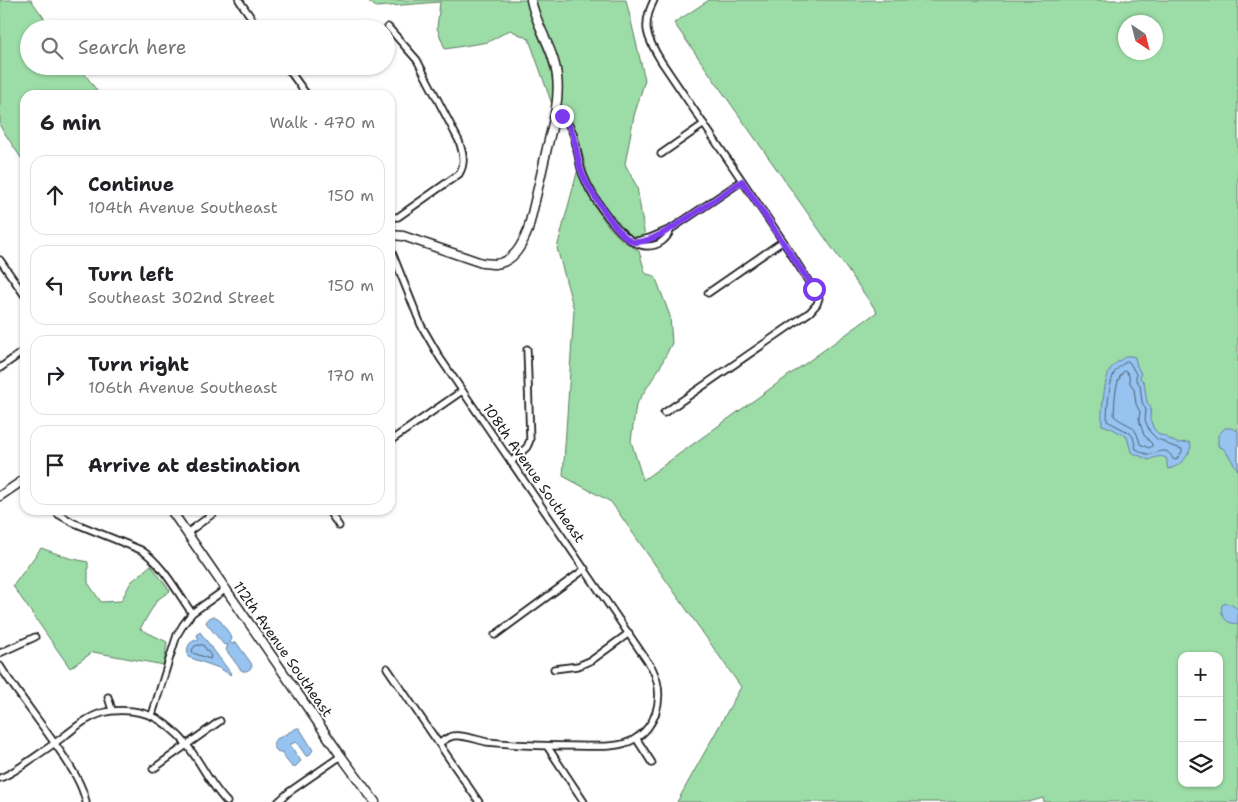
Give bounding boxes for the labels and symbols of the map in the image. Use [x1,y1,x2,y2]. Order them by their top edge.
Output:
north arrow [1118,15,1163,60]
route end [551,105,574,128]
route start [803,278,826,301]
street label: 108th Avenue Southeast [479,400,589,546]
street label: 112th Avenue Southeast [229,578,337,720]

